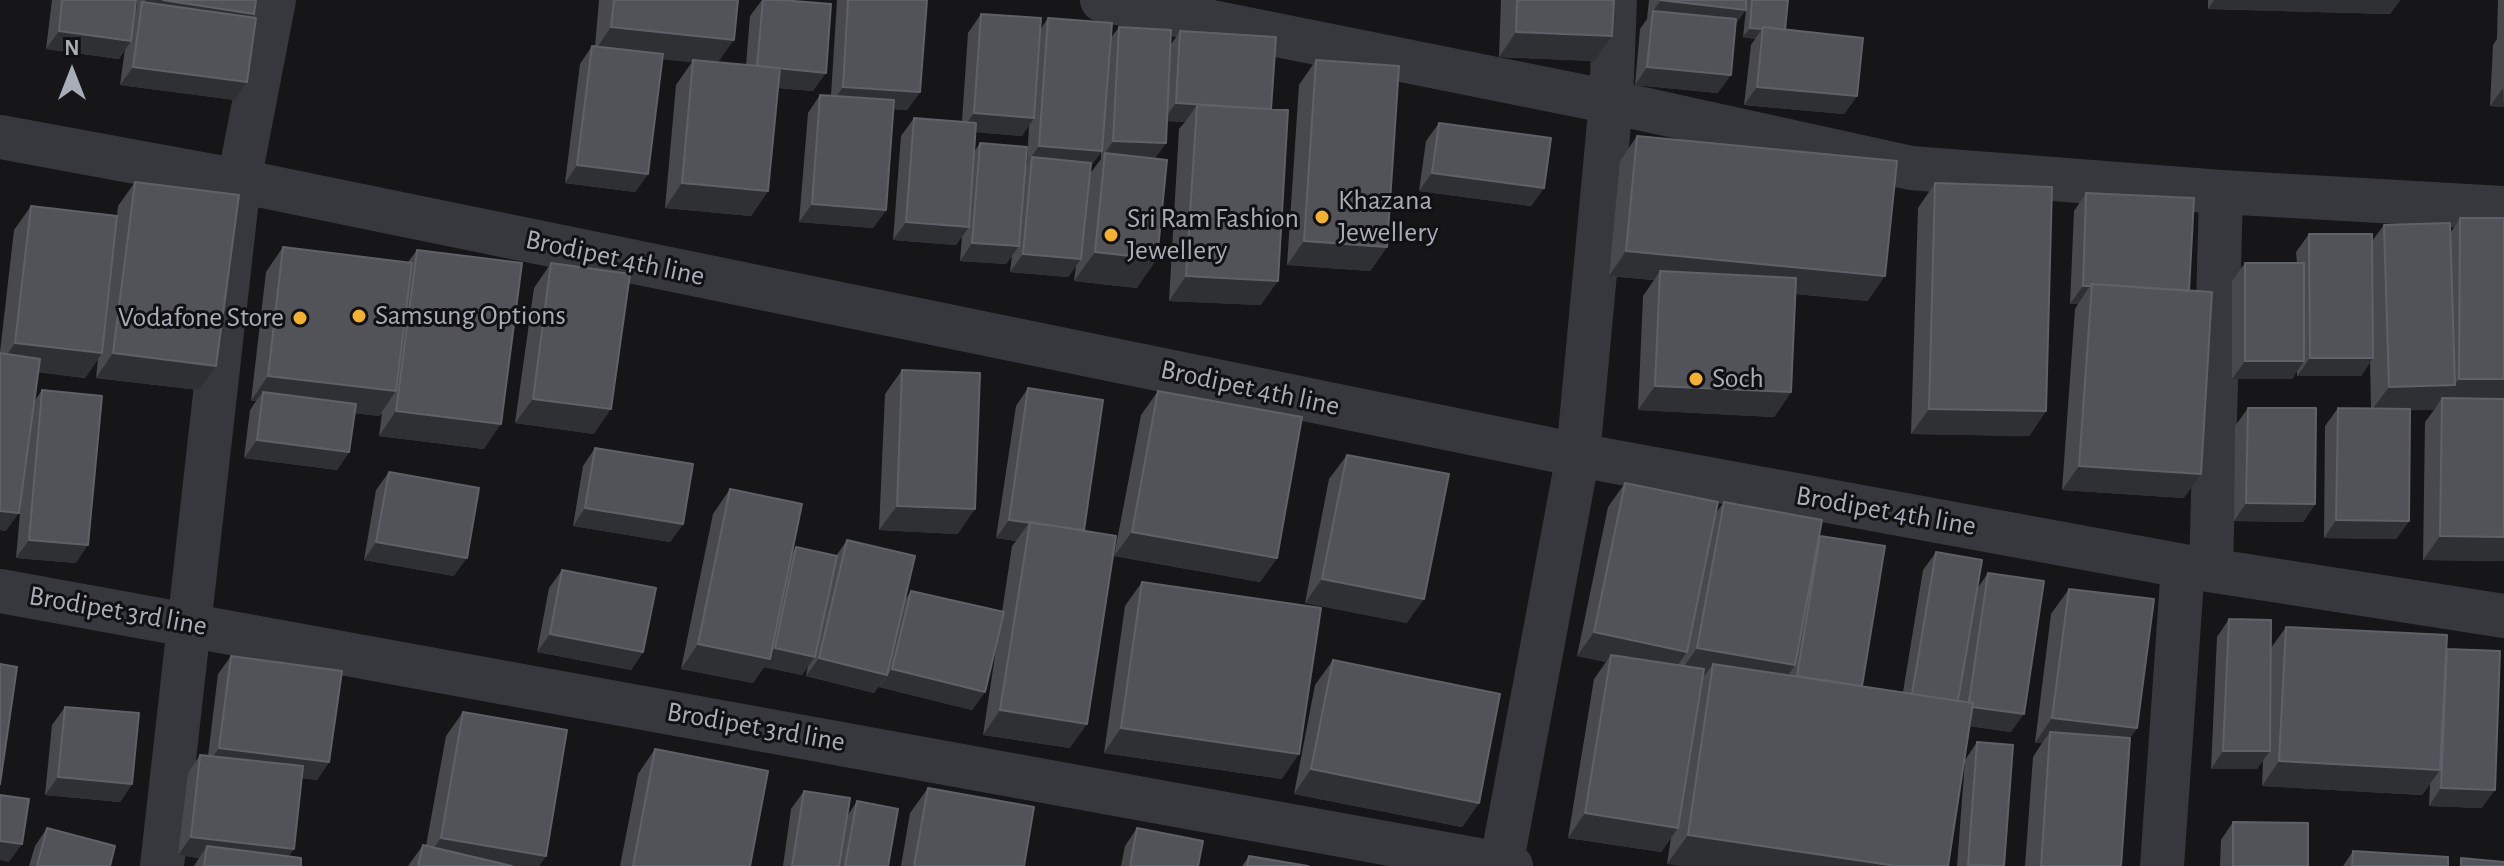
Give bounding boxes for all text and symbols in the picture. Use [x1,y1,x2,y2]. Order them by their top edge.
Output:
north arrow [32,32,112,112]
text: N [64,37,80,59]
place label: Khazana Jewellery [1338,184,1438,250]
place label: Sri Ram Fashion Jewellery [1127,202,1299,268]
marker: Khazana Jewellery [1313,208,1331,226]
street label: Brodipet 4th line [522,223,708,293]
marker: Sri Ram Fashion Jewellery [1102,226,1120,244]
place label: Samsung Options [375,299,566,333]
place label: Vodafone Store [118,301,284,335]
marker: Samsung Options [350,307,368,325]
marker: Vodafone Store [291,309,309,327]
street label: Brodipet 4th line [1157,353,1343,423]
place label: Soch [1712,362,1764,396]
marker: Soch [1687,370,1705,388]
street label: Brodipet 4th line [1793,479,1979,543]
street label: Brodipet 3rd line [26,579,210,643]
street label: Brodipet 3rd line [664,695,848,759]

